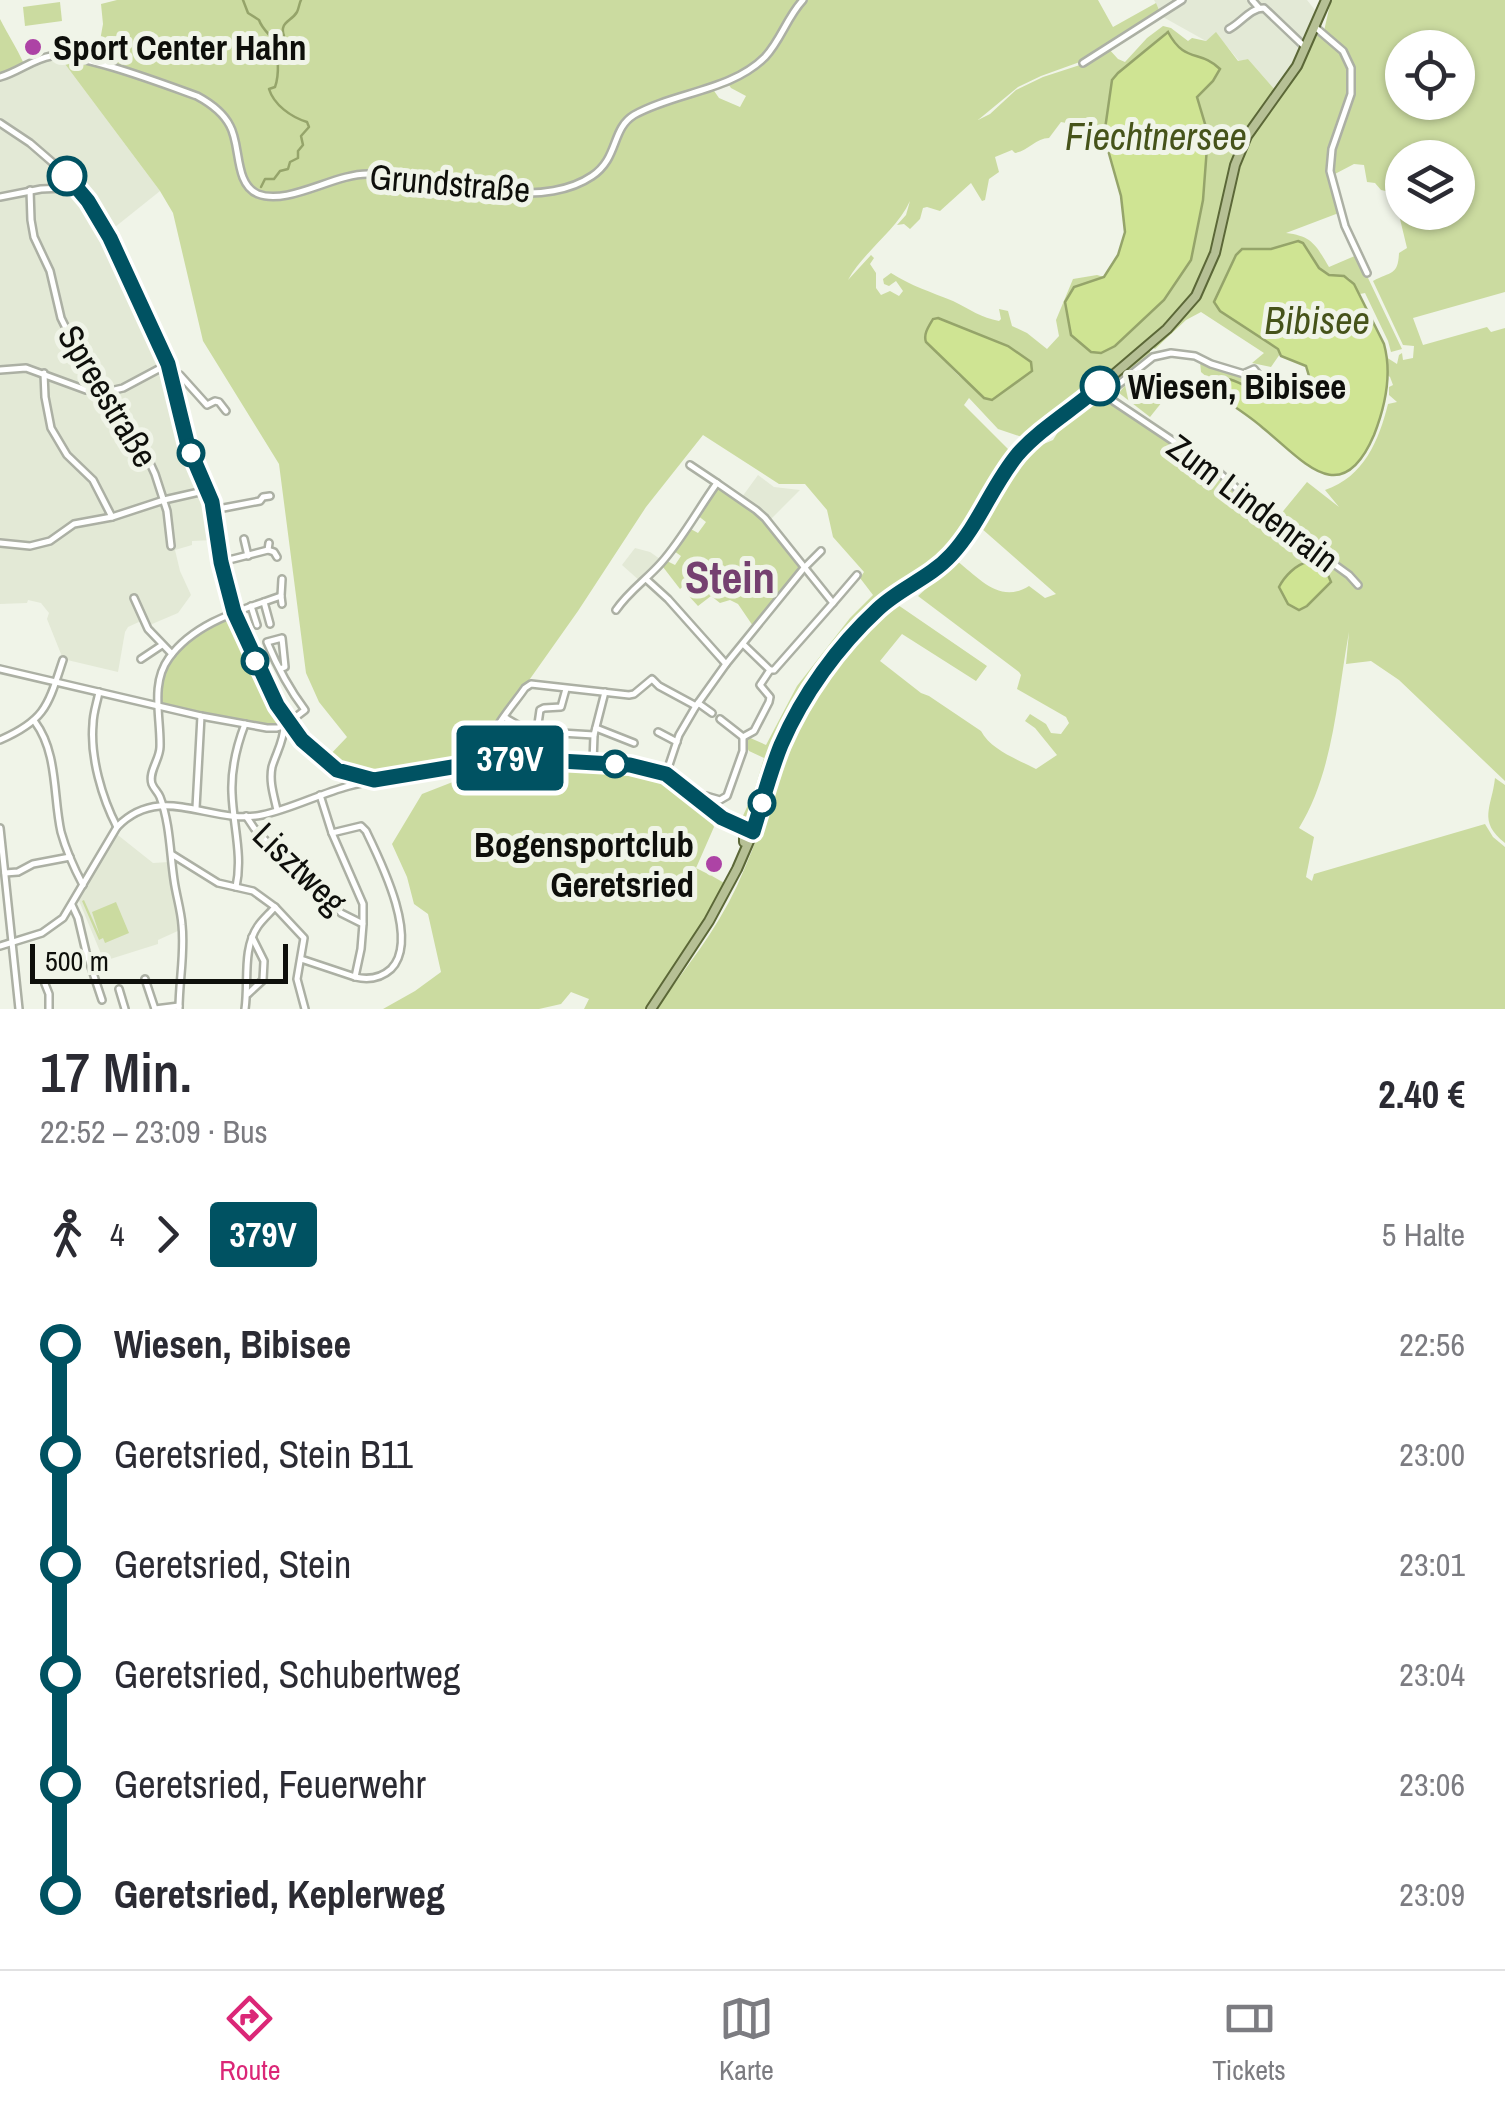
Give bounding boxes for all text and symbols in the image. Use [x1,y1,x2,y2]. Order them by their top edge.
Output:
place label: Sport Center Hahn [53,24,307,71]
map controls [1385,30,1475,230]
button: locate [1385,30,1475,120]
marker: Sport Center Hahn [22,36,44,58]
water label: Fiechtnersee [1065,111,1247,162]
button: layers [1385,140,1475,230]
street label: Grundstraße [368,153,532,213]
unlabelled marker [48,157,86,195]
water label: Bibisee [1264,295,1370,346]
street label: Spreestraße [47,316,169,476]
place label: Wiesen, Bibisee [1128,363,1346,410]
marker: Wiesen, Bibisee [1081,367,1119,405]
street label: Zum Lindenrain [1158,423,1348,583]
unlabelled marker [178,440,204,466]
district label: Stein [685,546,775,607]
unlabelled marker [242,648,268,674]
line badge: 379V [440,726,580,790]
text: 379V [476,735,544,782]
unlabelled marker [602,751,628,777]
unlabelled marker [749,790,775,816]
street label: Lisztweg [243,812,357,924]
place label: Bogensportclub Geretsried [474,821,694,908]
marker: Bogensportclub Geretsried [703,853,725,875]
scale bar [30,939,288,984]
text: 500 m [45,942,109,980]
text: 17 Min. [40,1035,192,1109]
text: 2.40 € [1378,1069,1465,1120]
text: 22:52 – 23:09 · Bus [40,1110,268,1153]
icon: walk [40,1207,95,1262]
icon: forward [140,1207,195,1262]
text: 379V [230,1211,297,1258]
text: 4 [110,1213,125,1256]
text: 5 Halte [1382,1213,1465,1256]
text: Wiesen, Bibisee [114,1319,351,1370]
text: 22:56 [1399,1323,1465,1366]
text: Geretsried, Stein B11 [114,1429,413,1480]
text: 23:00 [1399,1433,1465,1476]
text: Geretsried, Stein [114,1539,351,1590]
text: 23:01 [1399,1543,1465,1586]
text: Geretsried, Schubertweg [114,1649,460,1700]
text: 23:04 [1399,1653,1465,1696]
text: Geretsried, Feuerwehr [114,1759,426,1810]
text: 23:06 [1399,1763,1465,1806]
text: Geretsried, Keplerweg [114,1869,445,1920]
text: 23:09 [1399,1873,1465,1916]
tab: Route [219,1991,280,2089]
tab: Karte [719,1991,774,2089]
tab: Tickets [1212,1991,1286,2089]

